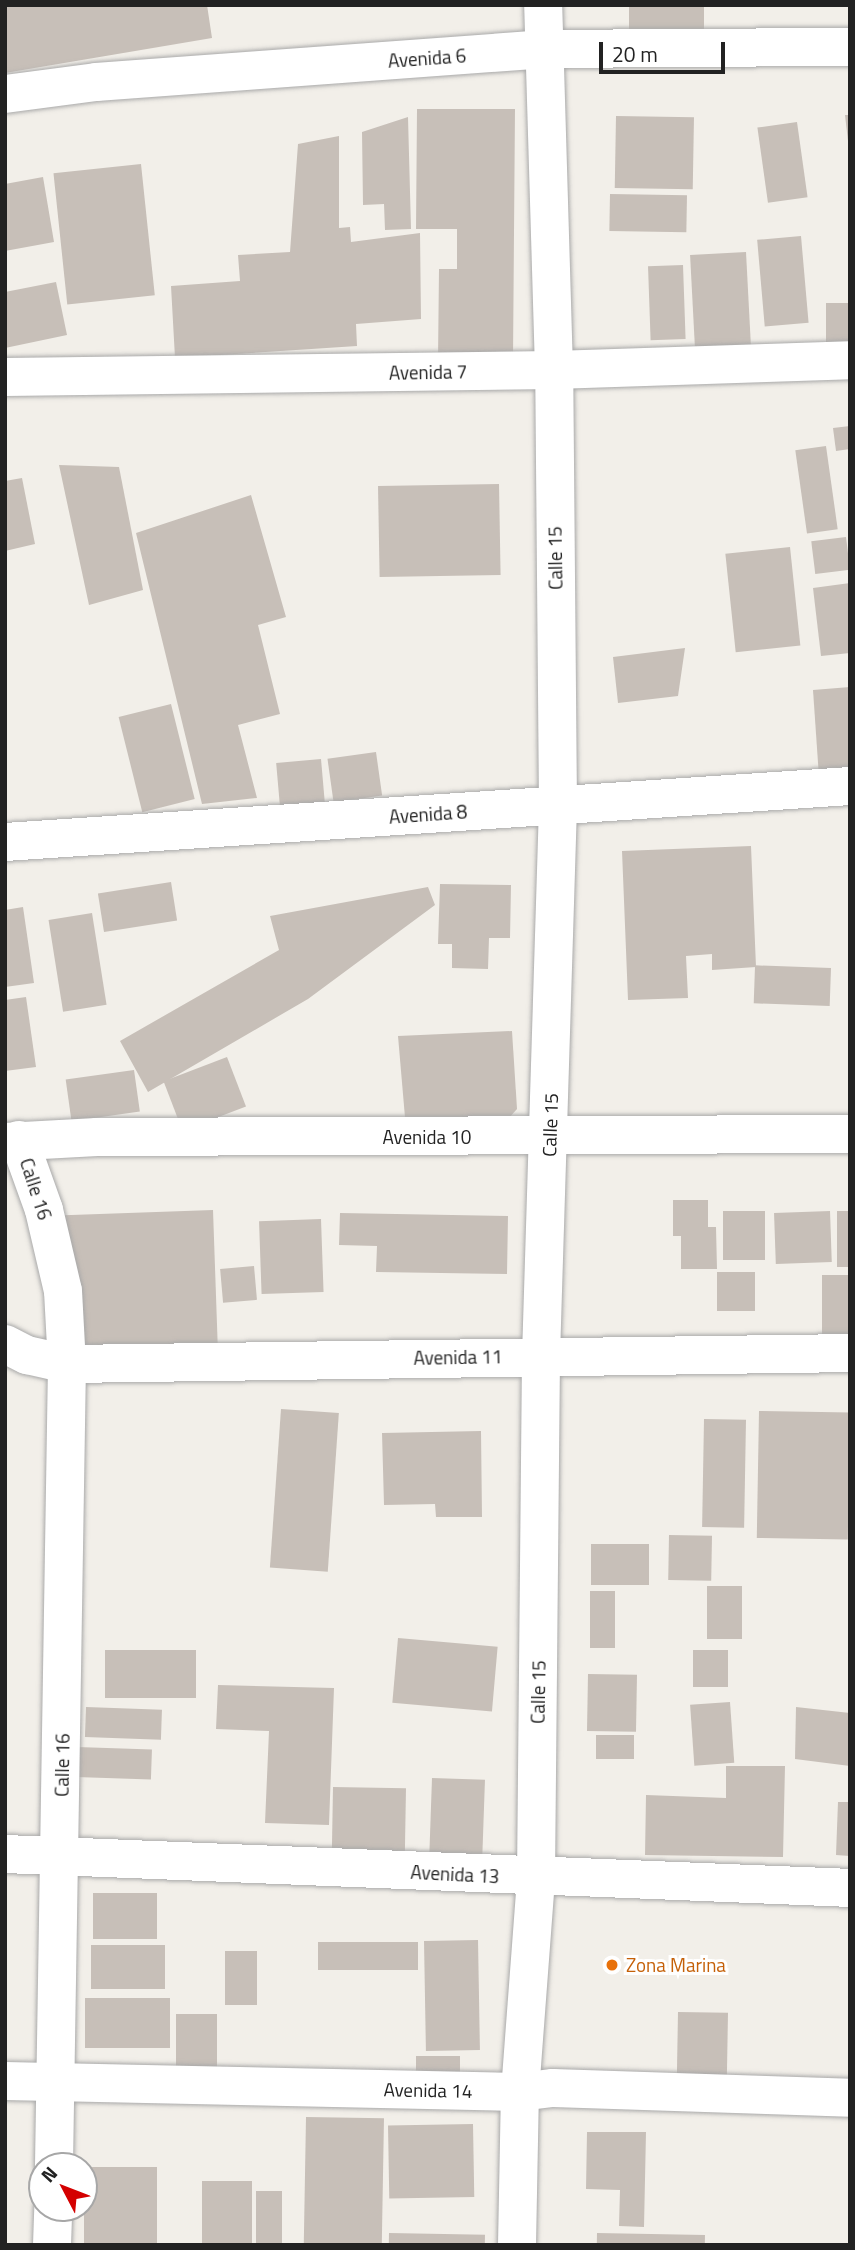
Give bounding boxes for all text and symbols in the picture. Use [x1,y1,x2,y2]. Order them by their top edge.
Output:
scale bar [603,28,729,72]
text: 20 m [612,38,658,70]
street label: Avenida 6 [387,44,467,72]
street label: Avenida 7 [389,360,467,384]
street label: Calle 15 [543,526,567,590]
street label: Avenida 8 [388,800,468,828]
street label: Calle 15 [537,1093,563,1157]
street label: Avenida 10 [383,1126,471,1148]
street label: Calle 16 [15,1155,57,1223]
street label: Avenida 11 [413,1345,503,1369]
street label: Calle 15 [526,1660,550,1724]
street label: Calle 16 [50,1733,74,1797]
street label: Avenida 13 [410,1860,500,1888]
place label: Zona Marina [626,1954,726,1976]
marker: Zona Marina [604,1957,620,1973]
street label: Avenida 14 [383,2078,473,2102]
north arrow [28,2152,98,2222]
text: N [33,2159,64,2189]

